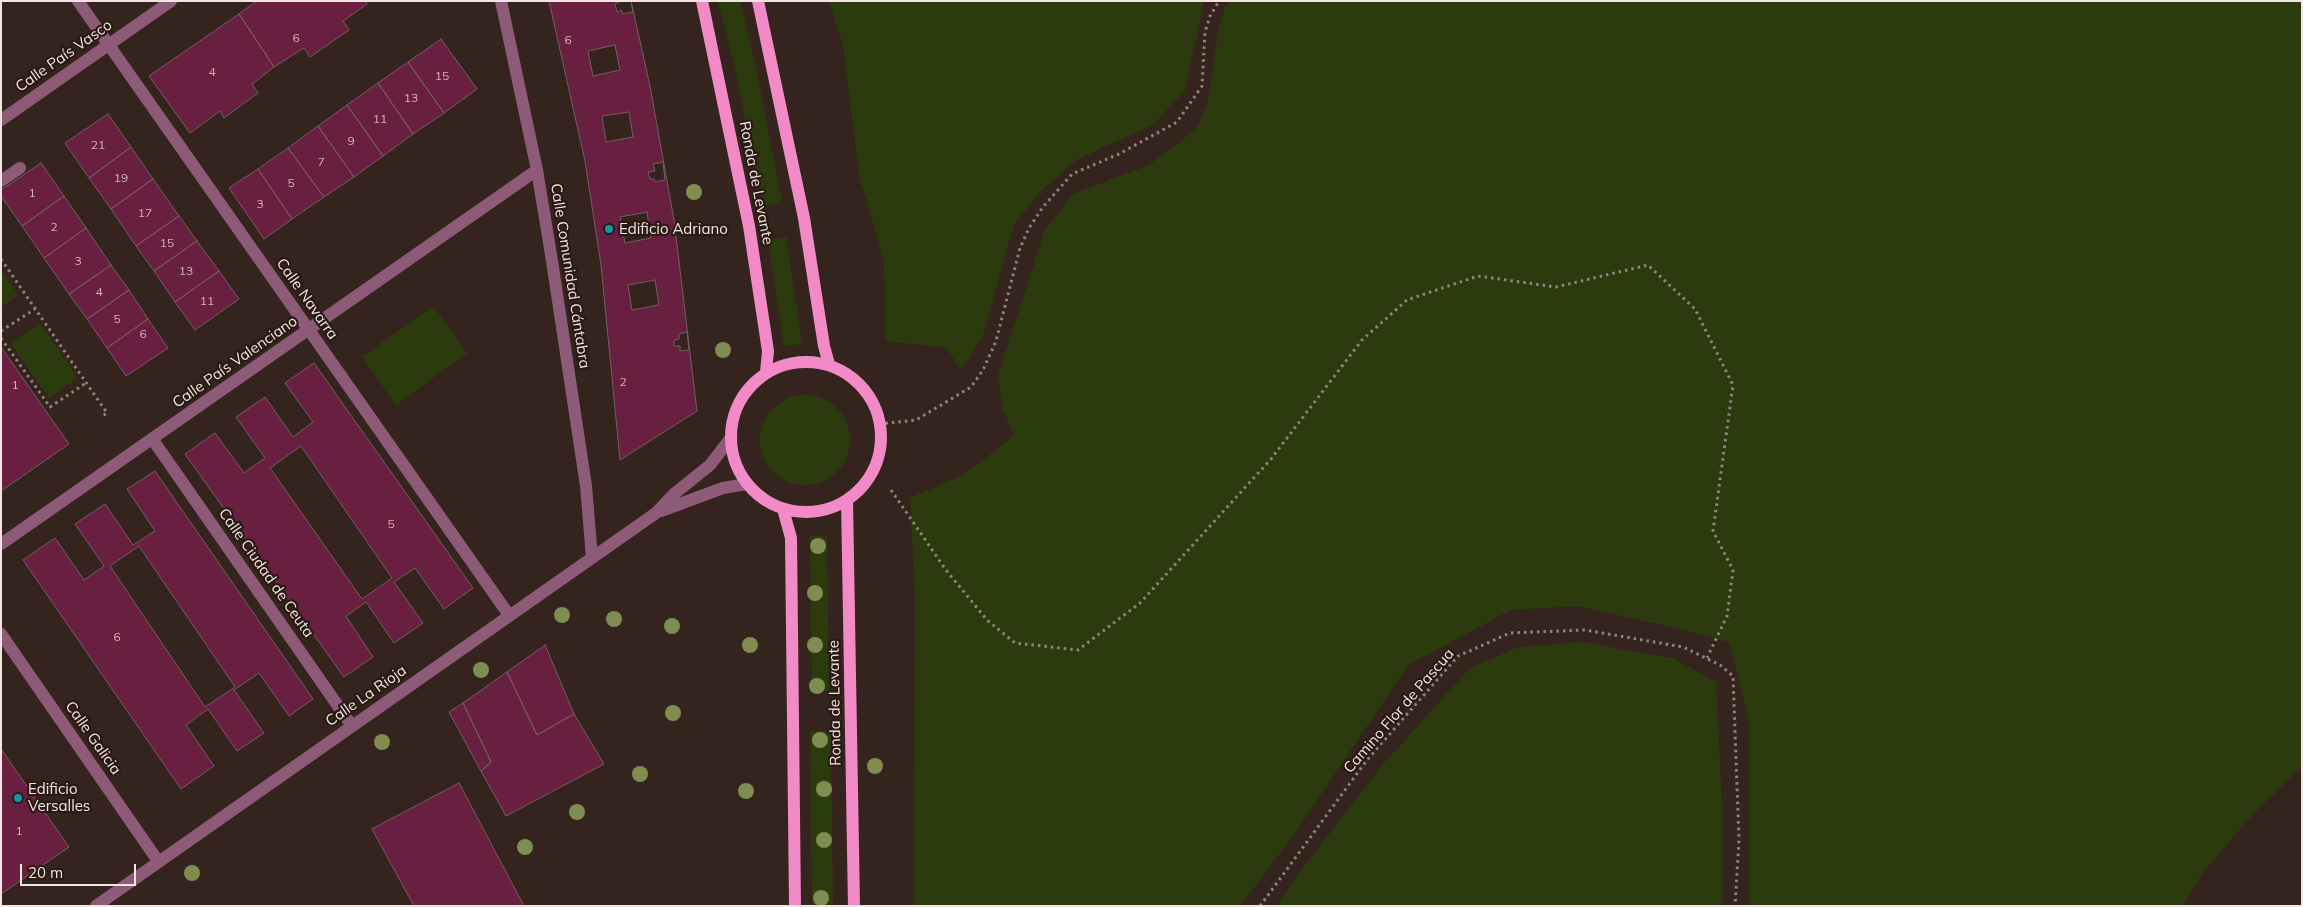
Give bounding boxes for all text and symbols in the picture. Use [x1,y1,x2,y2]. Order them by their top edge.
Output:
street label: Calle País Vasco [12,16,116,96]
house number: 6 [292,31,300,45]
house number: 6 [564,33,572,47]
house number: 4 [208,65,216,79]
house number: 15 [435,69,449,83]
house number: 13 [404,91,418,105]
house number: 11 [373,112,387,126]
street label: Ronda de Levante [735,120,777,246]
house number: 9 [347,134,355,148]
house number: 21 [91,138,105,152]
house number: 7 [317,155,325,169]
house number: 19 [114,171,128,185]
house number: 5 [287,176,295,190]
street label: Calle Comunidad Cántabra [546,182,594,370]
house number: 1 [28,186,36,200]
house number: 3 [256,197,264,211]
house number: 17 [138,206,152,220]
house number: 2 [50,220,58,234]
place label: Edificio Adriano [619,220,728,238]
marker: Edificio Adriano [603,223,615,235]
house number: 15 [160,236,174,250]
house number: 3 [74,254,82,268]
street label: Calle Navarra [272,255,342,343]
house number: 13 [179,264,193,278]
house number: 4 [95,285,103,299]
house number: 11 [200,294,214,308]
house number: 5 [113,312,121,326]
street label: Calle País Valenciano [169,312,301,412]
house number: 6 [139,327,147,341]
house number: 2 [619,375,627,389]
house number: 1 [11,378,19,392]
street label: Calle Ciudad de Ceuta [215,505,317,641]
house number: 5 [387,517,395,531]
house number: 6 [113,630,121,644]
street label: Ronda de Levante [825,640,845,766]
street label: Camino Flor de Pascua [1340,645,1458,777]
street label: Calle La Rioja [322,662,410,730]
street label: Calle Galicia [61,698,125,778]
place label: Edificio Versalles [28,780,90,815]
marker: Edificio Versalles [12,792,24,804]
house number: 1 [15,824,23,838]
scale bar [22,854,139,886]
text: 20 m [28,863,63,882]

